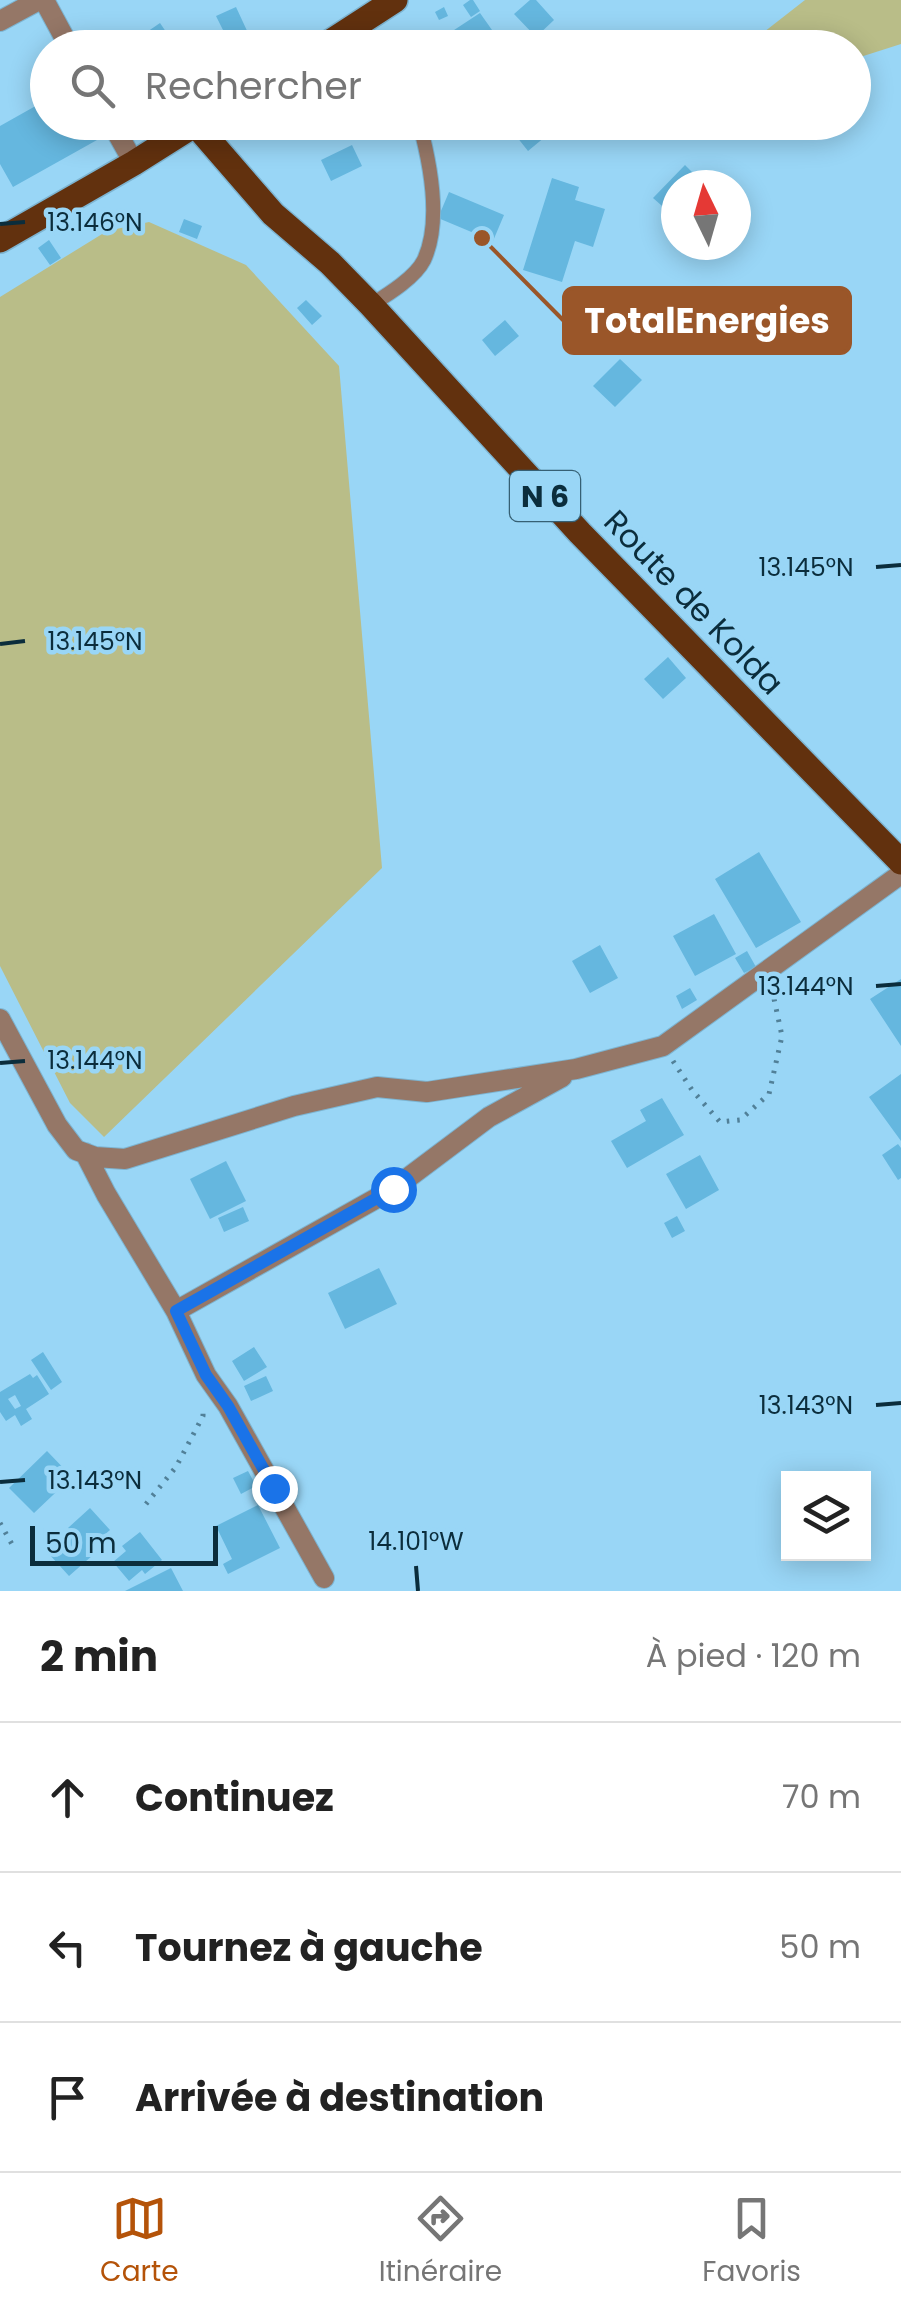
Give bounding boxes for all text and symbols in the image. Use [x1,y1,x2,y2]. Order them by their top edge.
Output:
search box [30,30,871,140]
icon: search [65,58,120,113]
text: Rechercher [145,59,362,112]
north arrow [661,170,751,260]
text: 13.146°N [47,205,143,240]
callout: TotalEnergies [564,288,850,353]
text: TotalEnergies [584,296,830,345]
road number: N 6 [510,471,580,521]
street label: Route de Kolda [594,500,794,704]
text: 13.145°N [758,550,854,585]
text: 13.145°N [47,624,143,659]
text: 13.144°N [758,969,854,1004]
text: 13.144°N [47,1043,143,1078]
route start [371,1167,417,1213]
text: 13.143°N [759,1388,853,1423]
text: 13.143°N [48,1463,142,1498]
route end [252,1466,298,1512]
map controls [781,1471,871,1561]
button: layers [781,1471,871,1561]
scale bar [30,1521,218,1566]
text: 50 m [45,1524,116,1563]
text: 14.101°W [368,1524,464,1559]
text: 2 min [40,1627,158,1686]
text: À pied · 120 m [646,1633,861,1678]
icon: ahead [40,1770,95,1825]
text: Continuez [135,1771,334,1824]
text: 70 m [782,1774,861,1819]
icon: left [40,1920,95,1975]
text: Tournez à gauche [135,1921,483,1974]
text: 50 m [779,1924,861,1969]
icon: arrive [40,2070,95,2125]
text: Arrivée à destination [135,2071,544,2124]
tab: Carte [100,2191,179,2293]
tab: Itinéraire [379,2191,502,2293]
tab: Favoris [702,2191,801,2293]

